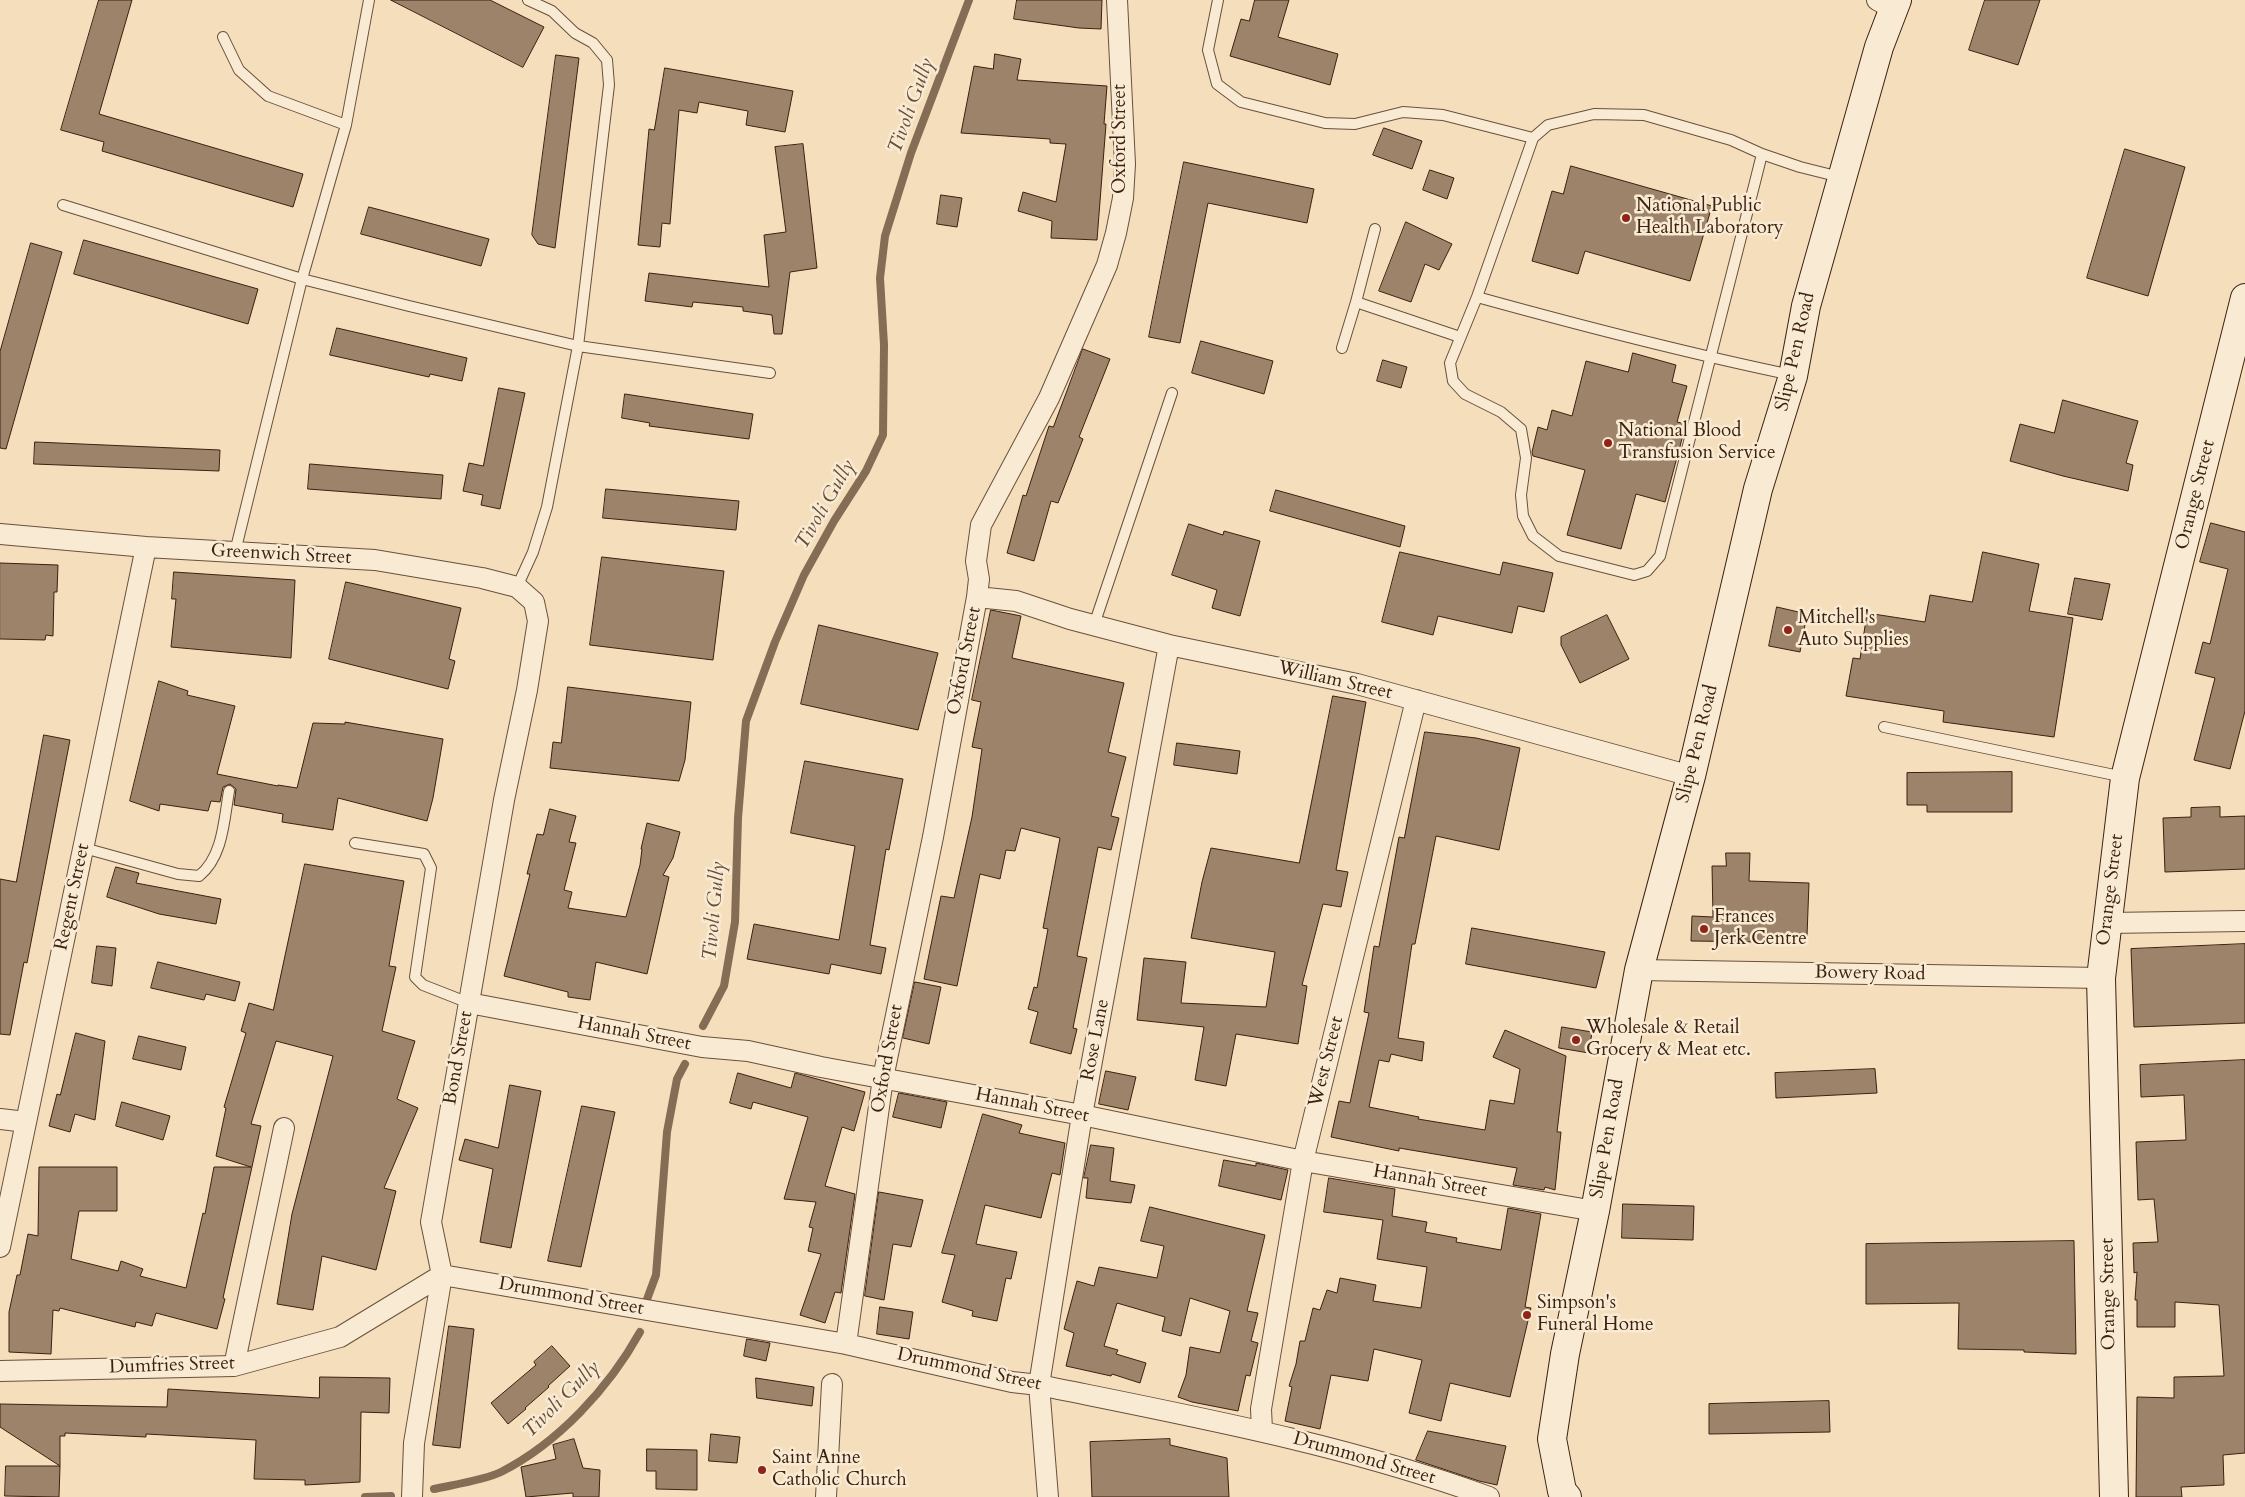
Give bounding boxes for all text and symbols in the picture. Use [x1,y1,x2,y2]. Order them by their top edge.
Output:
water label: Tivoli Gully [884,55,940,157]
street label: Oxford Street [1110,84,1132,194]
place label: National Public Health Laboratory [1636,196,1784,240]
marker: National Public Health Laboratory [1620,212,1632,224]
street label: Slipe Pen Road [1771,290,1821,414]
place label: National Blood Transfusion Service [1618,421,1776,465]
marker: National Blood Transfusion Service [1602,437,1614,449]
street label: Orange Street [2171,438,2221,552]
water label: Tivoli Gully [791,456,861,554]
street label: Greenwich Street [210,540,352,570]
street label: Oxford Street [943,605,987,717]
place label: Mitchell's Auto Supplies [1798,608,1909,652]
marker: Mitchell's Auto Supplies [1782,624,1794,636]
street label: William Street [1276,657,1394,705]
street label: Slipe Pen Road [1672,683,1724,805]
street label: Orange Street [2093,833,2129,947]
street label: Regent Street [51,841,95,953]
water label: Tivoli Gully [699,861,731,961]
place label: Frances Jerk Centre [1714,907,1807,951]
marker: Frances Jerk Centre [1698,923,1710,935]
street label: Bowery Road [1814,962,1926,986]
street label: Rose Lane [1077,997,1115,1083]
street label: Oxford Street [867,1003,909,1115]
street label: Bond Street [440,1009,478,1107]
street label: Hannah Street [575,1012,693,1056]
street label: West Street [1305,1014,1349,1110]
place label: Wholesale & Retail Grocery & Meat etc. [1586,1018,1751,1062]
marker: Wholesale & Retail Grocery & Meat etc. [1570,1034,1582,1046]
street label: Slipe Pen Road [1586,1077,1630,1201]
street label: Hannah Street [973,1084,1091,1128]
street label: Hannah Street [1371,1161,1489,1203]
street label: Orange Street [2097,1238,2121,1350]
street label: Drummond Street [497,1273,645,1321]
place label: Simpson's Funeral Home [1537,1293,1654,1337]
marker: Simpson's Funeral Home [1521,1309,1533,1321]
street label: Drummond Street [895,1344,1043,1396]
street label: Dumfries Street [109,1352,235,1380]
water label: Tivoli Gully [518,1356,606,1444]
street label: Drummond Street [1290,1428,1438,1490]
place label: Saint Anne Catholic Church [772,1448,907,1492]
marker: Saint Anne Catholic Church [756,1464,768,1476]

